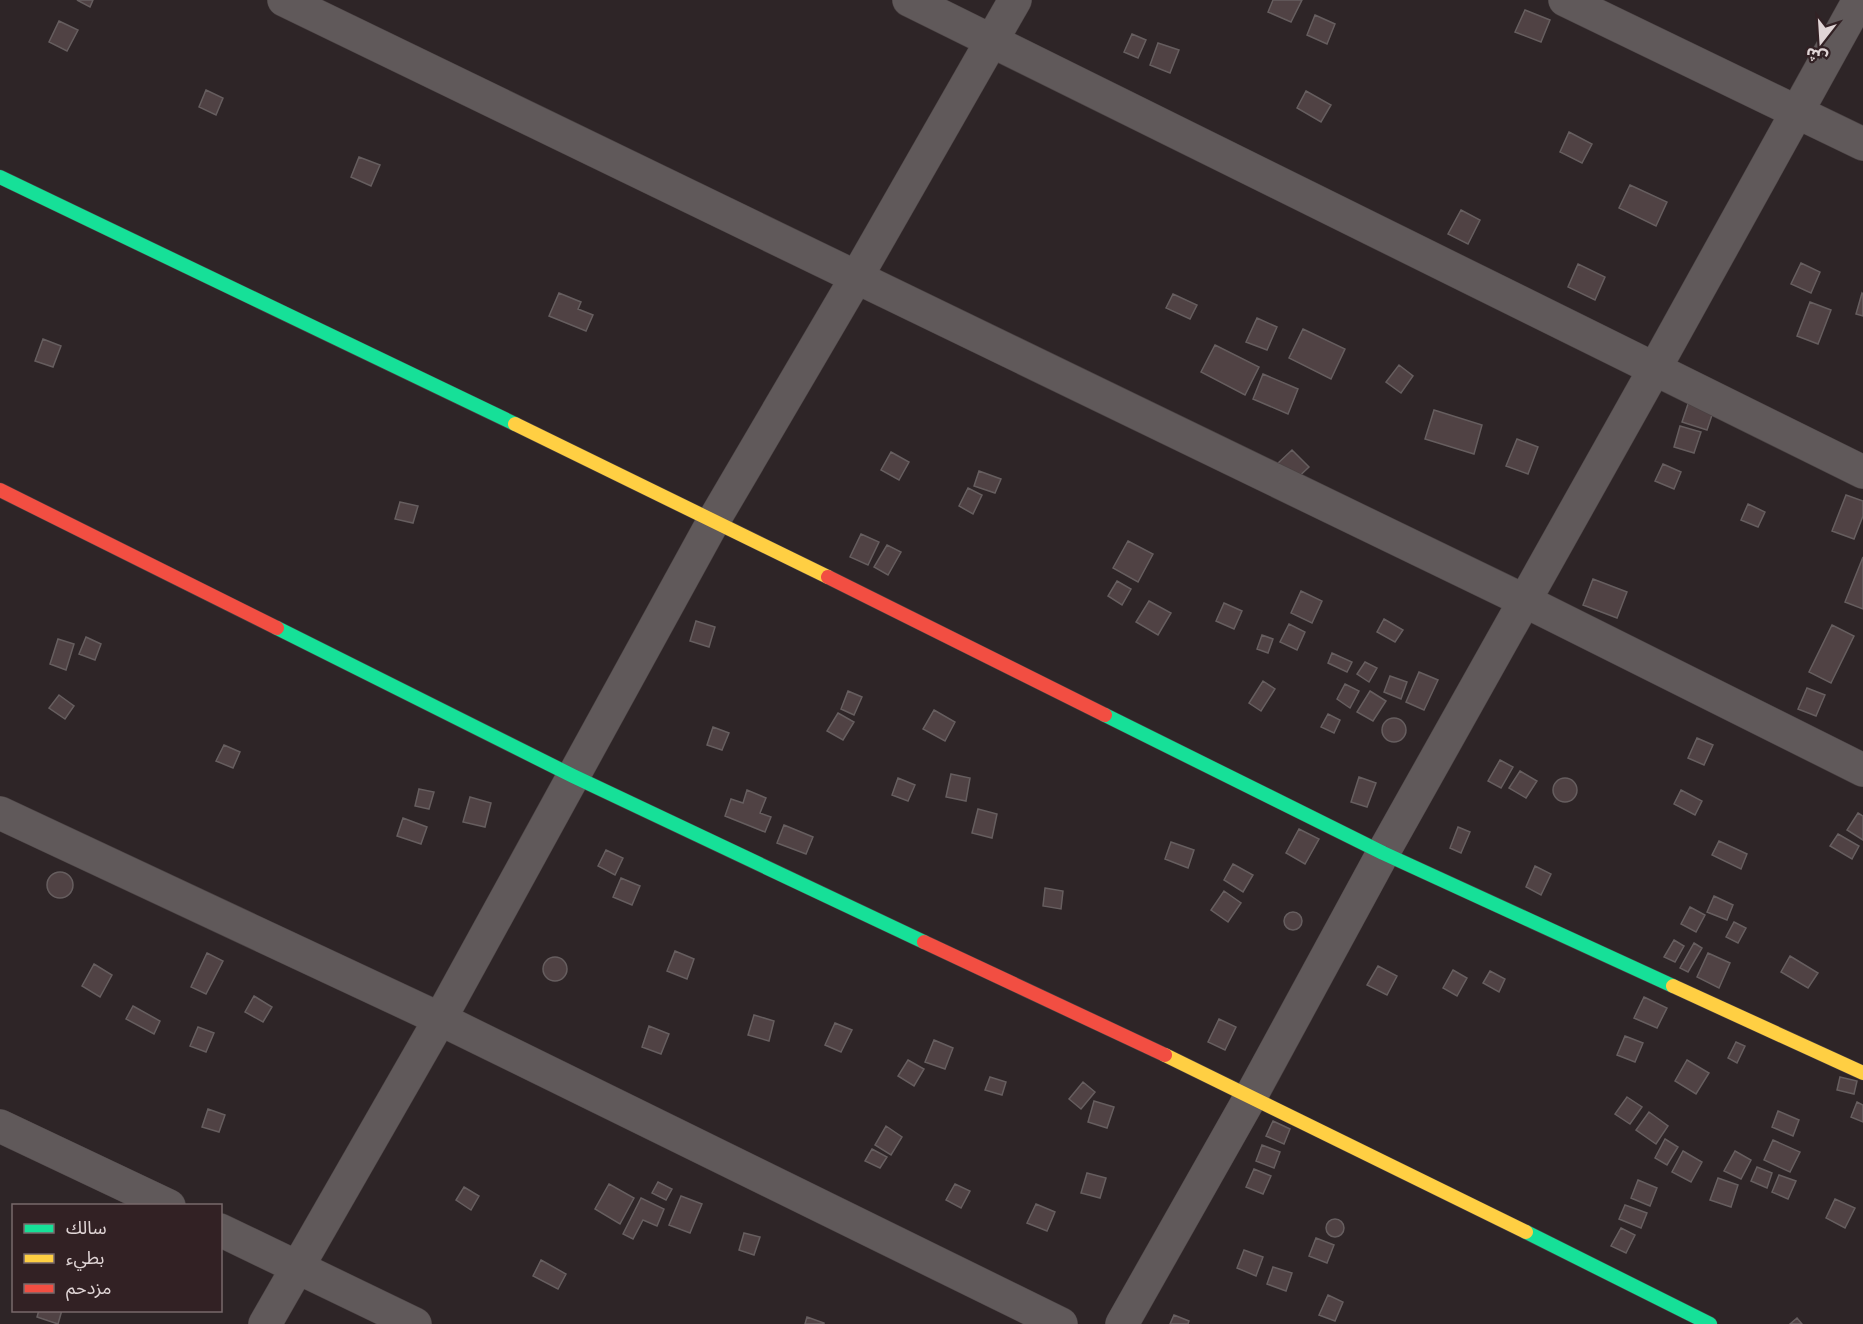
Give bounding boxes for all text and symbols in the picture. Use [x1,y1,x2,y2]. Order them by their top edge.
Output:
north arrow [1791,12,1851,72]
text: ش [1803,42,1831,70]
legend [12,1204,222,1312]
text: سالك [66,1215,107,1241]
text: بطيء [66,1245,104,1271]
text: مزدحم [66,1275,111,1301]

